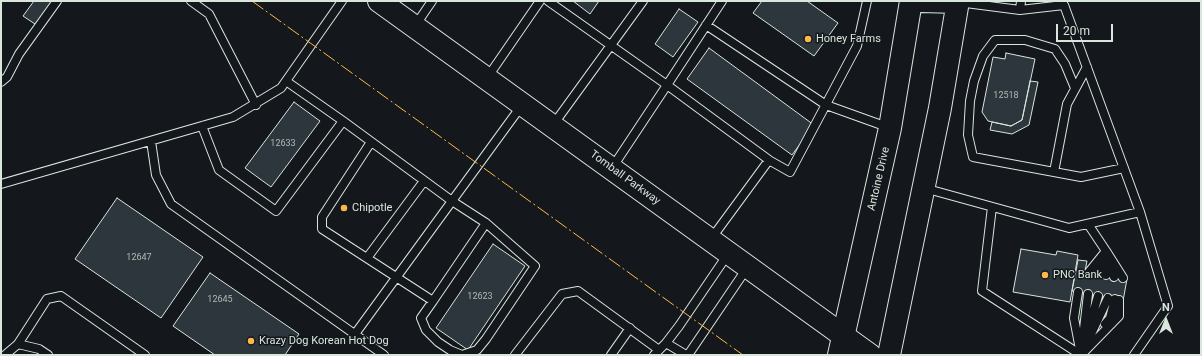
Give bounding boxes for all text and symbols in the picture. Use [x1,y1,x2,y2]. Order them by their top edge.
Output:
scale bar [1058,16,1115,42]
text: 20 m [1063,24,1090,38]
place label: Honey Farms [816,32,881,46]
marker: Honey Farms [803,34,813,44]
house number: 12518 [993,91,1019,101]
house number: 12633 [270,139,296,149]
street label: Antoine Drive [865,146,893,212]
street label: Tomball Parkway [587,148,663,208]
place label: Chipotle [352,201,392,215]
marker: Chipotle [339,203,349,213]
house number: 12647 [126,253,152,263]
place label: PNC Bank [1053,268,1102,282]
marker: PNC Bank [1040,270,1050,280]
house number: 12623 [467,292,493,302]
house number: 12645 [207,295,233,305]
north arrow [1146,300,1186,340]
text: N [1162,301,1170,314]
place label: Krazy Dog Korean Hot Dog [259,334,389,348]
marker: Krazy Dog Korean Hot Dog [246,336,256,346]

